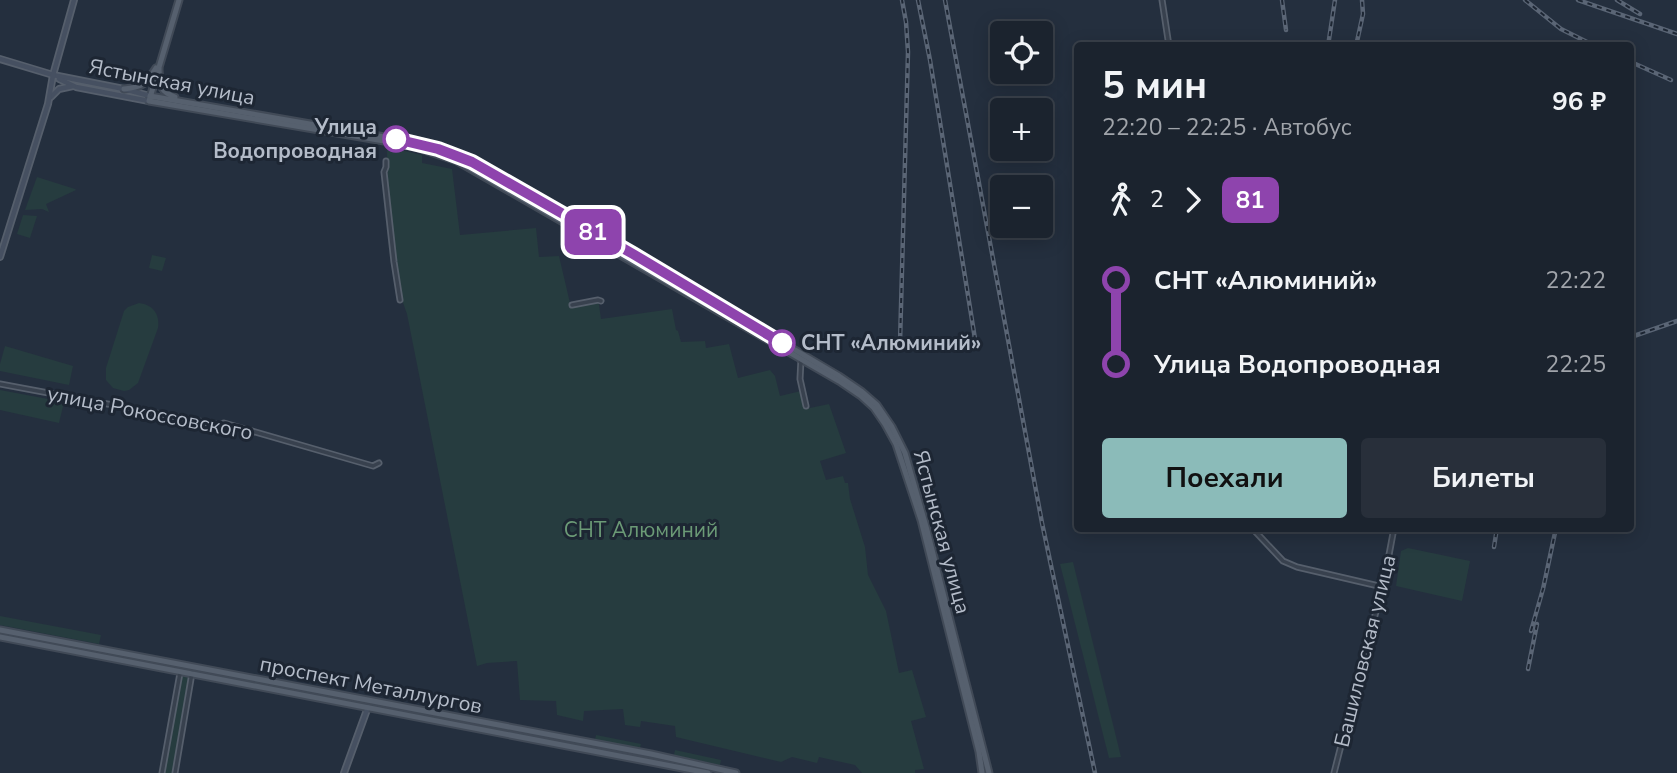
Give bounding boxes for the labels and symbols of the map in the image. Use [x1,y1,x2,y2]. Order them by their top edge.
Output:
street label: Ястынская улица [87,52,257,112]
place label: Улица Водопроводная [213,113,377,165]
marker: Улица Водопроводная [383,126,409,152]
line badge: 81 [562,209,624,255]
place label: СНТ «Алюминий» [801,329,981,357]
marker: СНТ «Алюминий» [769,330,795,356]
street label: улица Рокоссовского [45,379,255,447]
street label: Ястынская улица [907,447,977,617]
park label: СНТ Алюминий [564,516,718,544]
street label: Башиловская улица [1328,552,1402,750]
street label: проспект Металлургов [257,650,485,720]

